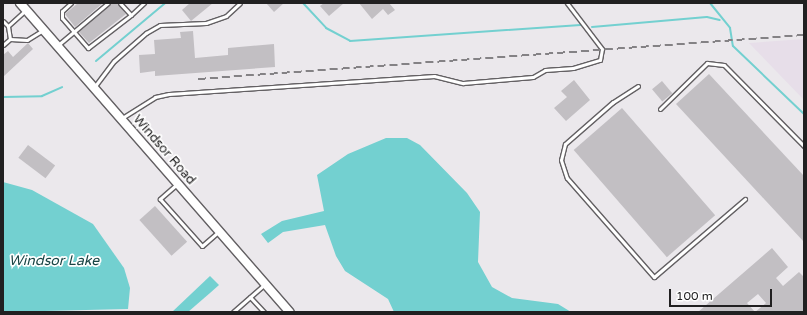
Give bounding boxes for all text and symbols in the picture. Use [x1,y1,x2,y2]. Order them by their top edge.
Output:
street label: Windsor Road [129,112,199,188]
water label: Windsor Lake [9,253,99,269]
scale bar [671,281,774,307]
text: 100 m [676,289,713,303]

